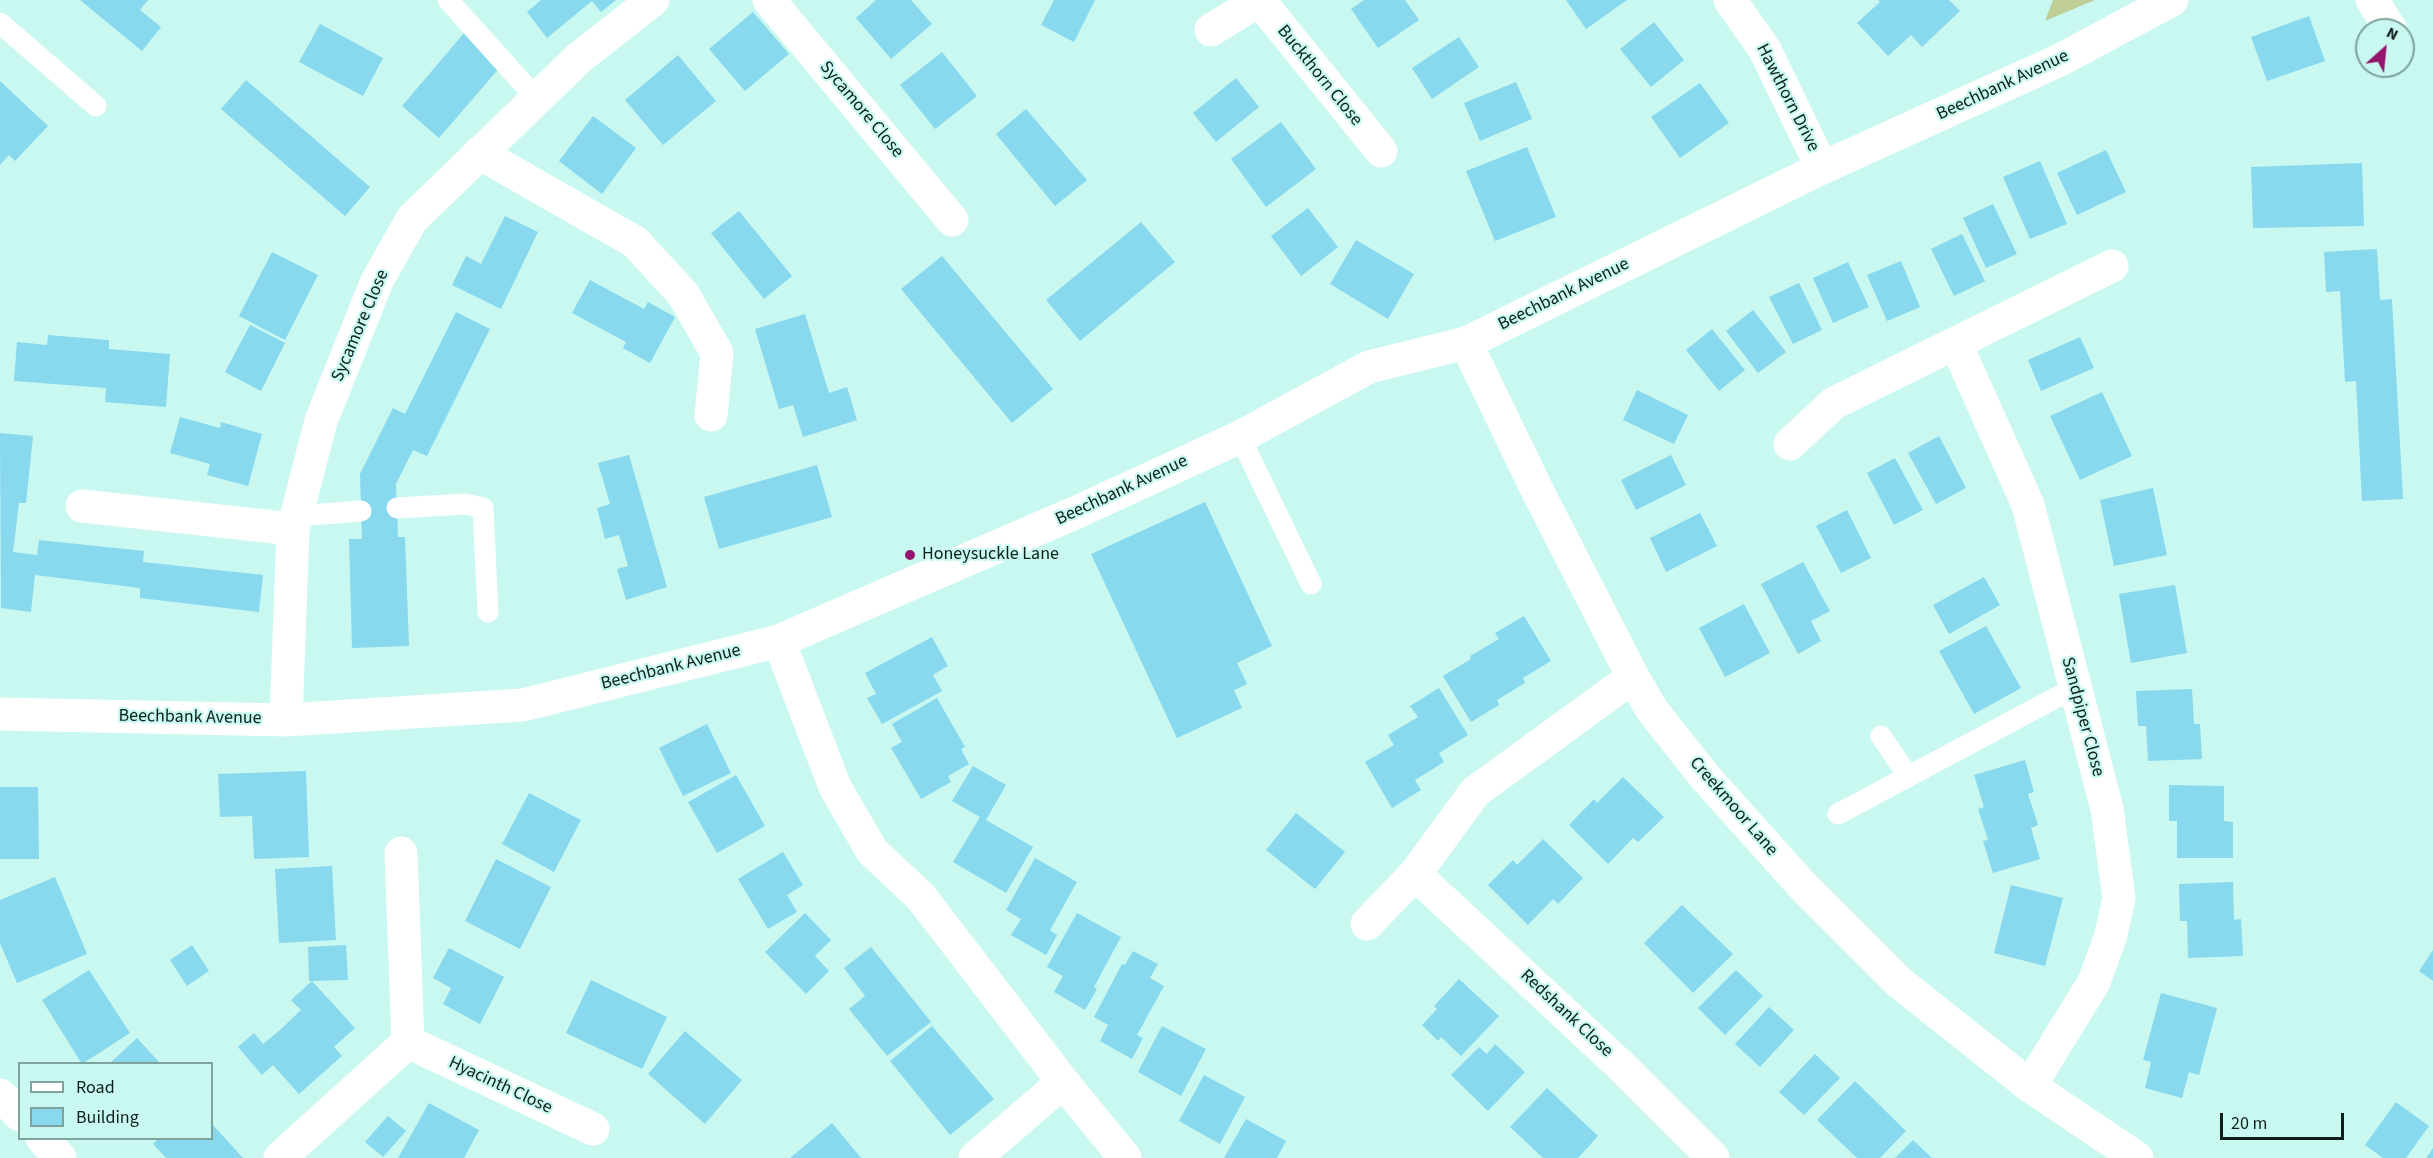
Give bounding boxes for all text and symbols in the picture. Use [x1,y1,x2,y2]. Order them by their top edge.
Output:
north arrow [2355,18,2415,78]
street label: Buckthorn Close [1272,21,1366,131]
text: N [2383,22,2402,46]
street label: Hawthorn Drive [1751,40,1823,156]
street label: Beechbank Avenue [1934,46,2072,126]
street label: Sycamore Close [814,57,908,163]
street label: Beechbank Avenue [1495,254,1633,336]
street label: Sycamore Close [328,267,394,385]
street label: Beechbank Avenue [1053,451,1191,531]
place label: Honeysuckle Lane [922,544,1059,566]
marker: Honeysuckle Lane [903,548,917,562]
street label: Beechbank Avenue [599,640,743,696]
street label: Sandpiper Close [2056,655,2108,779]
street label: Beechbank Avenue [118,706,262,730]
street label: Creekmoor Lane [1684,753,1782,861]
street label: Redshank Close [1515,966,1617,1062]
street label: Hyacinth Close [445,1053,555,1119]
legend [18,1062,213,1140]
text: Road [76,1075,115,1100]
scale bar [2223,1101,2348,1139]
text: Building [76,1105,139,1130]
text: 20 m [2231,1111,2267,1136]

